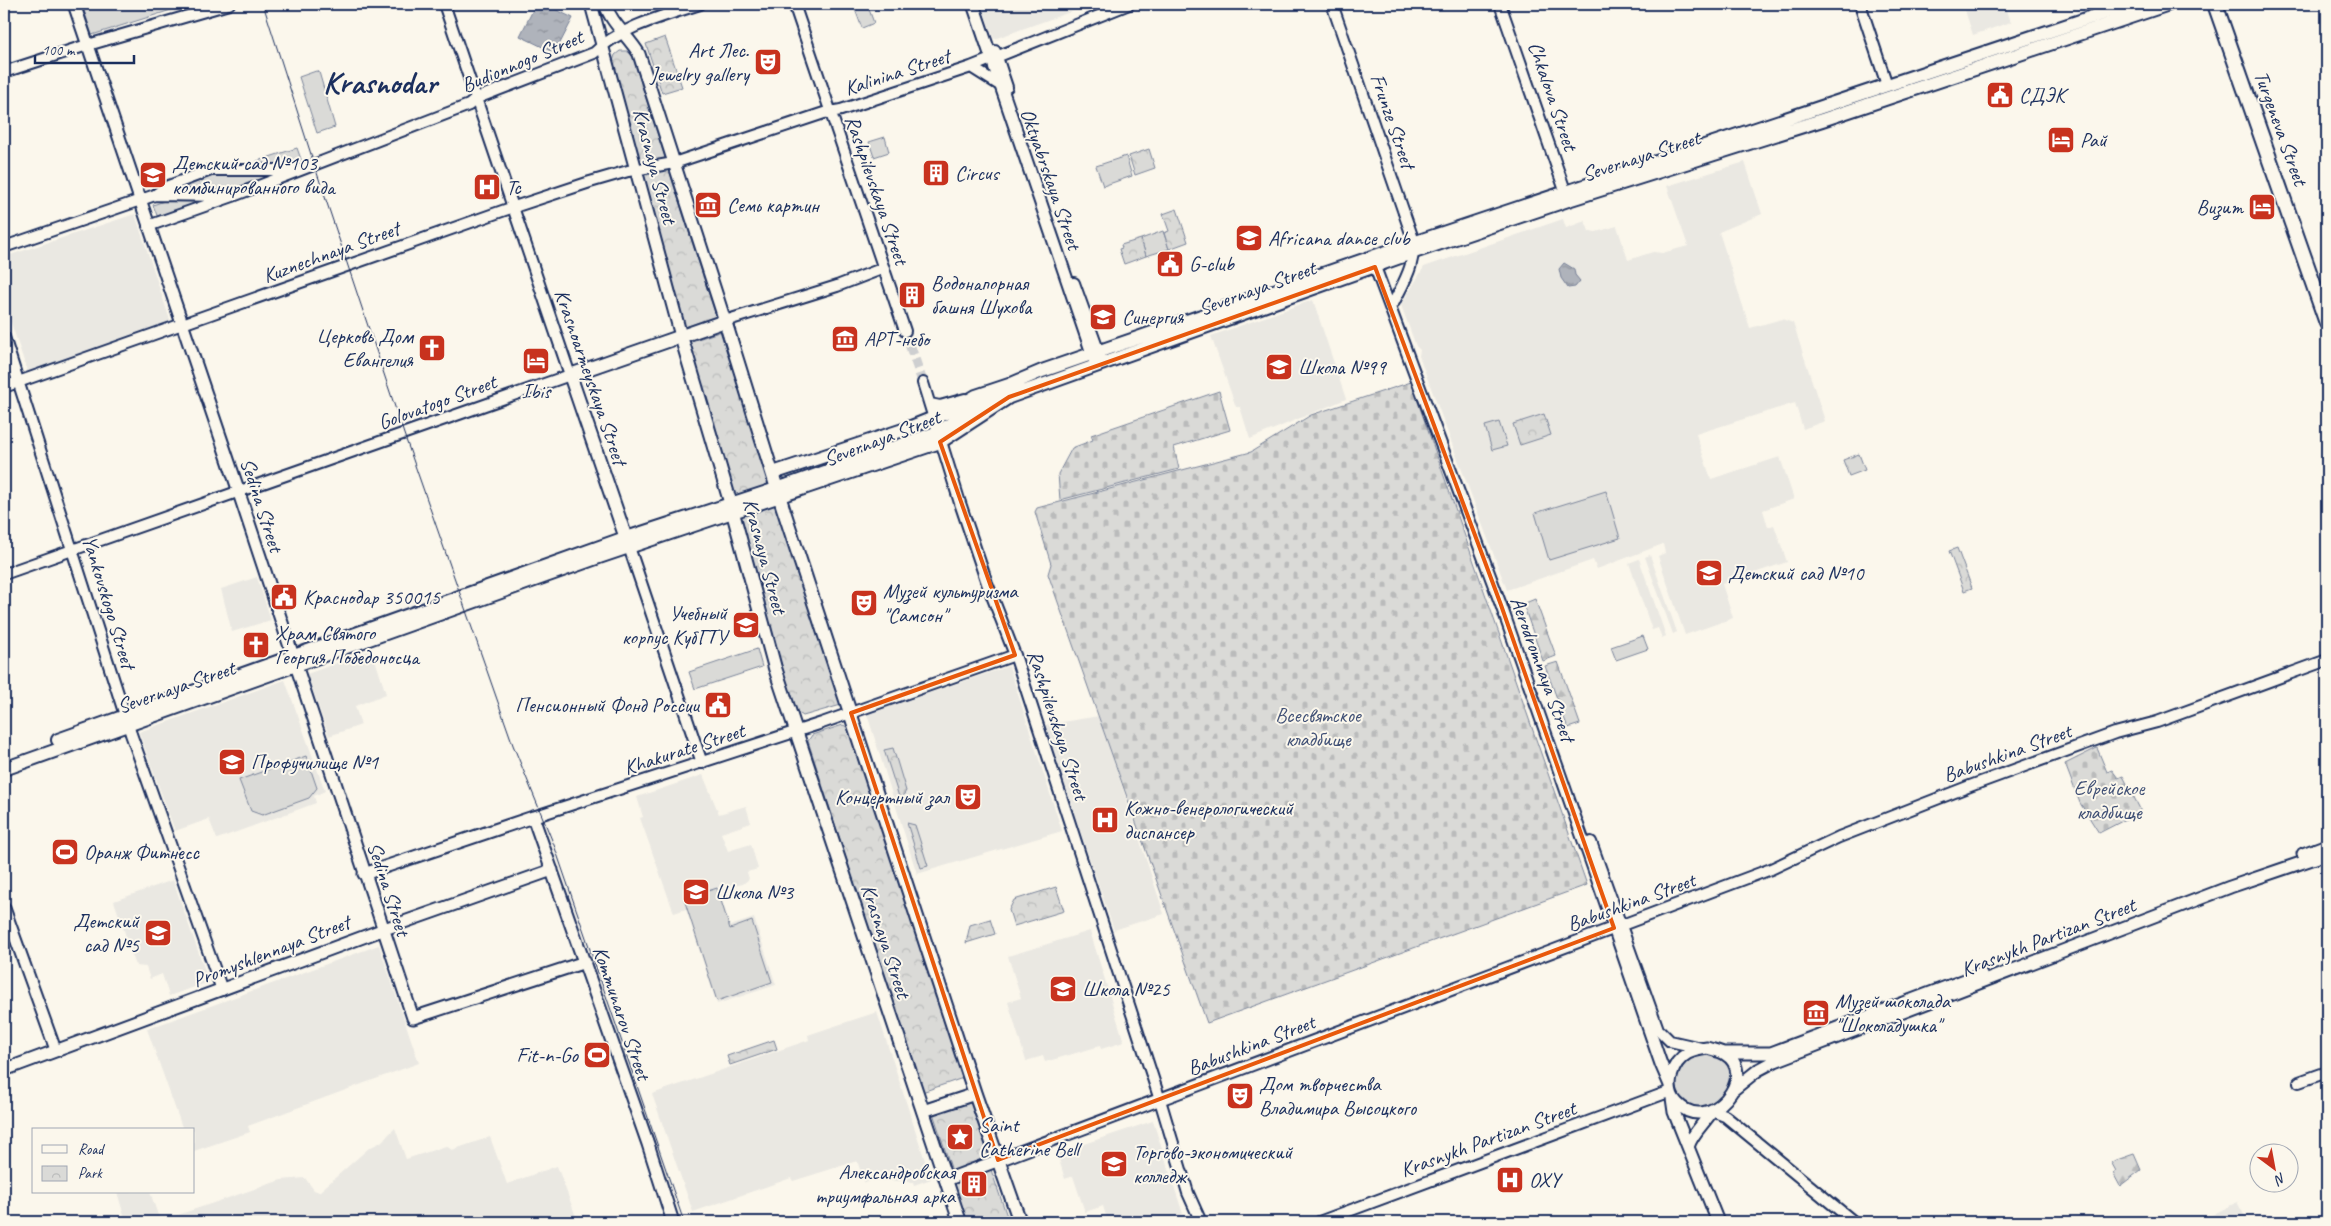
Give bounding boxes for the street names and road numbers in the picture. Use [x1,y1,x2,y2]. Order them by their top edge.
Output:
street label: Budionnogo Street [457,23,589,98]
street label: Chkalova Street [1522,38,1584,156]
street label: Kalinina Street [841,42,956,101]
street label: Turgeneva Street [2248,67,2314,191]
street label: Frunze Street [1365,70,1422,175]
street label: Oktyabrskaya Street [1015,105,1088,255]
street label: Krasnaya Street [627,106,683,228]
street label: Rashpilevskaya Street [839,112,915,270]
street label: Severnaya Street [1579,124,1705,187]
street label: Kuznechnaya Street [259,214,406,289]
street label: Severnaya Street [1195,254,1321,321]
street label: Krasnoarmeyskaya Street [549,286,634,471]
street label: Golovatogo Street [374,368,502,435]
street label: Severnaya Street [820,403,946,472]
street label: Sedina Street [235,455,290,557]
street label: Krasnaya Street [737,496,793,618]
street label: Yankovskogo Street [76,532,142,675]
street label: Aerodromnaya Street [1505,593,1582,748]
street label: Rashpilevskaya Street [1022,647,1095,805]
street label: Severnaya Street [114,654,240,719]
street label: Khakurate Street [620,717,750,781]
street label: Babushkina Street [1939,717,2076,788]
street label: Sedina Street [362,839,417,941]
street label: Babushkina Street [1563,866,1700,937]
street label: Krasnaya Street [855,881,917,1003]
street label: Krasnykh Partizan Street [1957,891,2141,982]
street label: Promyshlennaya Street [189,908,356,993]
street label: Kommunarov Street [587,943,658,1085]
street label: Babushkina Street [1184,1008,1320,1081]
street label: Krasnykh Partizan Street [1397,1094,1581,1183]

